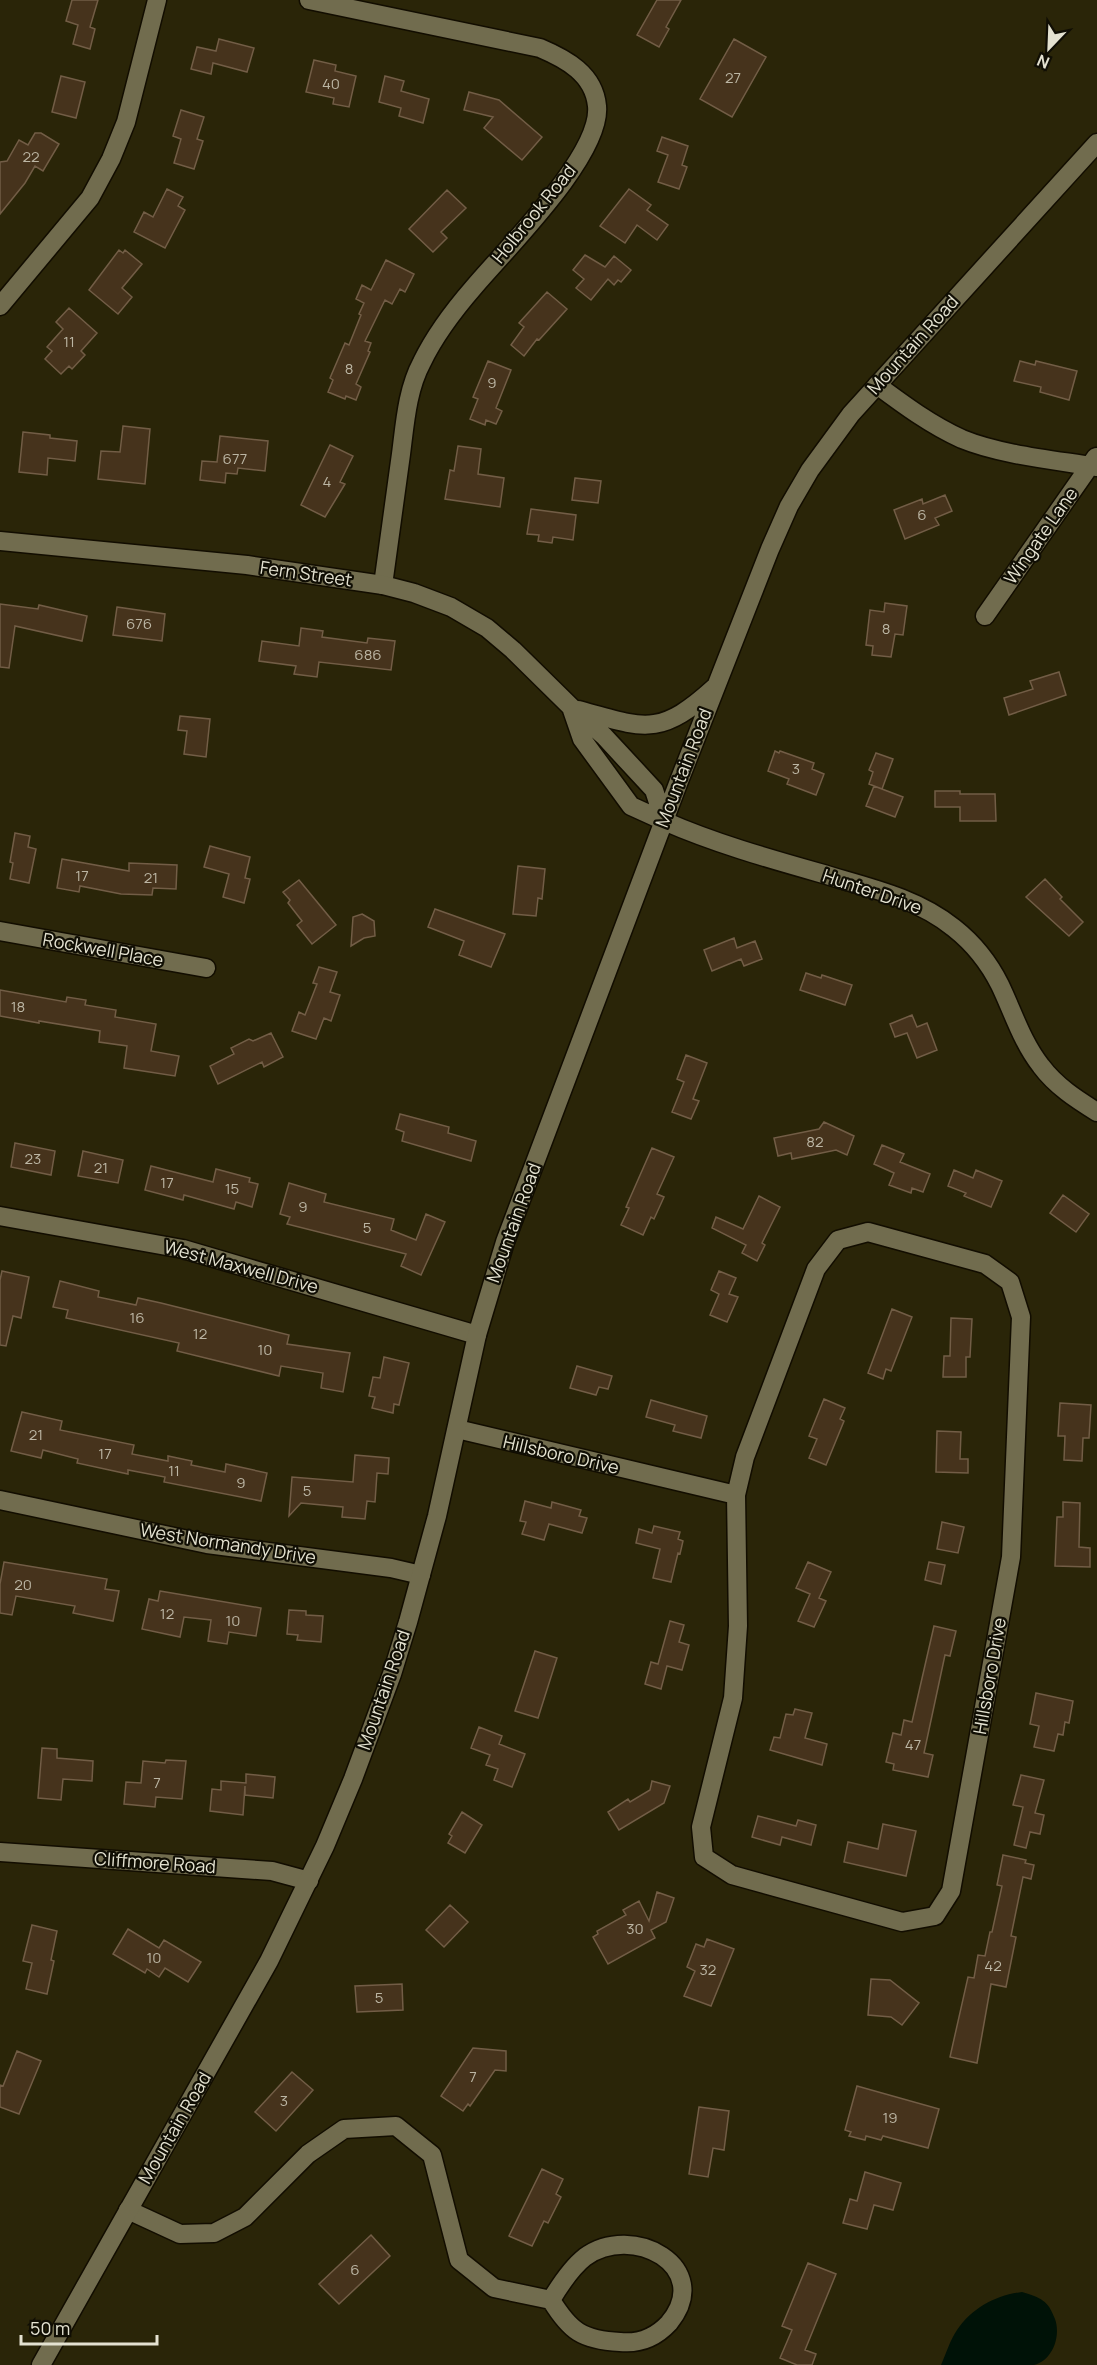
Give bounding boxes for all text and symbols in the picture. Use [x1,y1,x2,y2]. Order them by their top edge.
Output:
north arrow [1019,18,1079,78]
text: N [1034,49,1053,74]
house number: 27 [725,67,741,88]
house number: 40 [322,73,340,94]
house number: 22 [22,146,40,167]
street label: Holbrook Road [486,159,581,268]
street label: Mountain Road [861,290,963,399]
house number: 11 [63,331,75,352]
house number: 8 [345,358,353,379]
house number: 9 [487,372,497,393]
house number: 677 [223,448,247,469]
house number: 4 [323,471,332,492]
street label: Wingate Lane [998,482,1083,589]
house number: 6 [917,504,927,525]
street label: Fern Street [258,555,354,591]
house number: 676 [126,613,152,634]
house number: 8 [882,618,890,639]
house number: 686 [354,644,382,665]
street label: Mountain Road [649,705,717,831]
house number: 3 [792,758,800,779]
street label: Hunter Drive [820,863,925,919]
house number: 17 [75,865,89,886]
house number: 21 [144,867,158,888]
street label: Rockwell Place [41,927,165,971]
house number: 18 [11,996,25,1017]
house number: 82 [806,1131,824,1152]
house number: 23 [25,1148,41,1169]
house number: 21 [94,1157,108,1178]
street label: Mountain Road [480,1160,546,1286]
house number: 17 [160,1172,174,1193]
house number: 15 [225,1178,239,1199]
house number: 9 [298,1196,308,1217]
house number: 5 [363,1217,371,1238]
street label: West Maxwell Drive [161,1234,321,1298]
house number: 16 [129,1307,145,1328]
house number: 12 [193,1323,207,1344]
house number: 10 [258,1339,273,1360]
house number: 21 [29,1424,43,1445]
street label: Hillsboro Drive [501,1429,622,1479]
house number: 17 [98,1443,112,1464]
house number: 11 [168,1460,180,1481]
house number: 9 [236,1472,246,1493]
house number: 5 [303,1480,311,1501]
street label: West Normandy Drive [138,1517,318,1569]
house number: 20 [14,1574,32,1595]
house number: 12 [160,1603,174,1624]
house number: 10 [226,1610,241,1631]
street label: Hillsboro Drive [967,1615,1011,1736]
street label: Mountain Road [351,1626,415,1753]
house number: 47 [905,1734,921,1755]
house number: 7 [153,1772,161,1793]
street label: Cliffmore Road [93,1846,217,1878]
house number: 30 [626,1918,644,1939]
house number: 10 [147,1947,162,1968]
house number: 42 [984,1955,1002,1976]
house number: 32 [700,1959,716,1980]
house number: 5 [375,1987,383,2008]
house number: 7 [469,2066,477,2087]
street label: Mountain Road [132,2067,216,2188]
house number: 3 [280,2090,288,2111]
house number: 19 [882,2107,898,2128]
house number: 6 [350,2259,360,2280]
scale bar [21,2308,158,2346]
text: 50 m [30,2316,70,2340]

